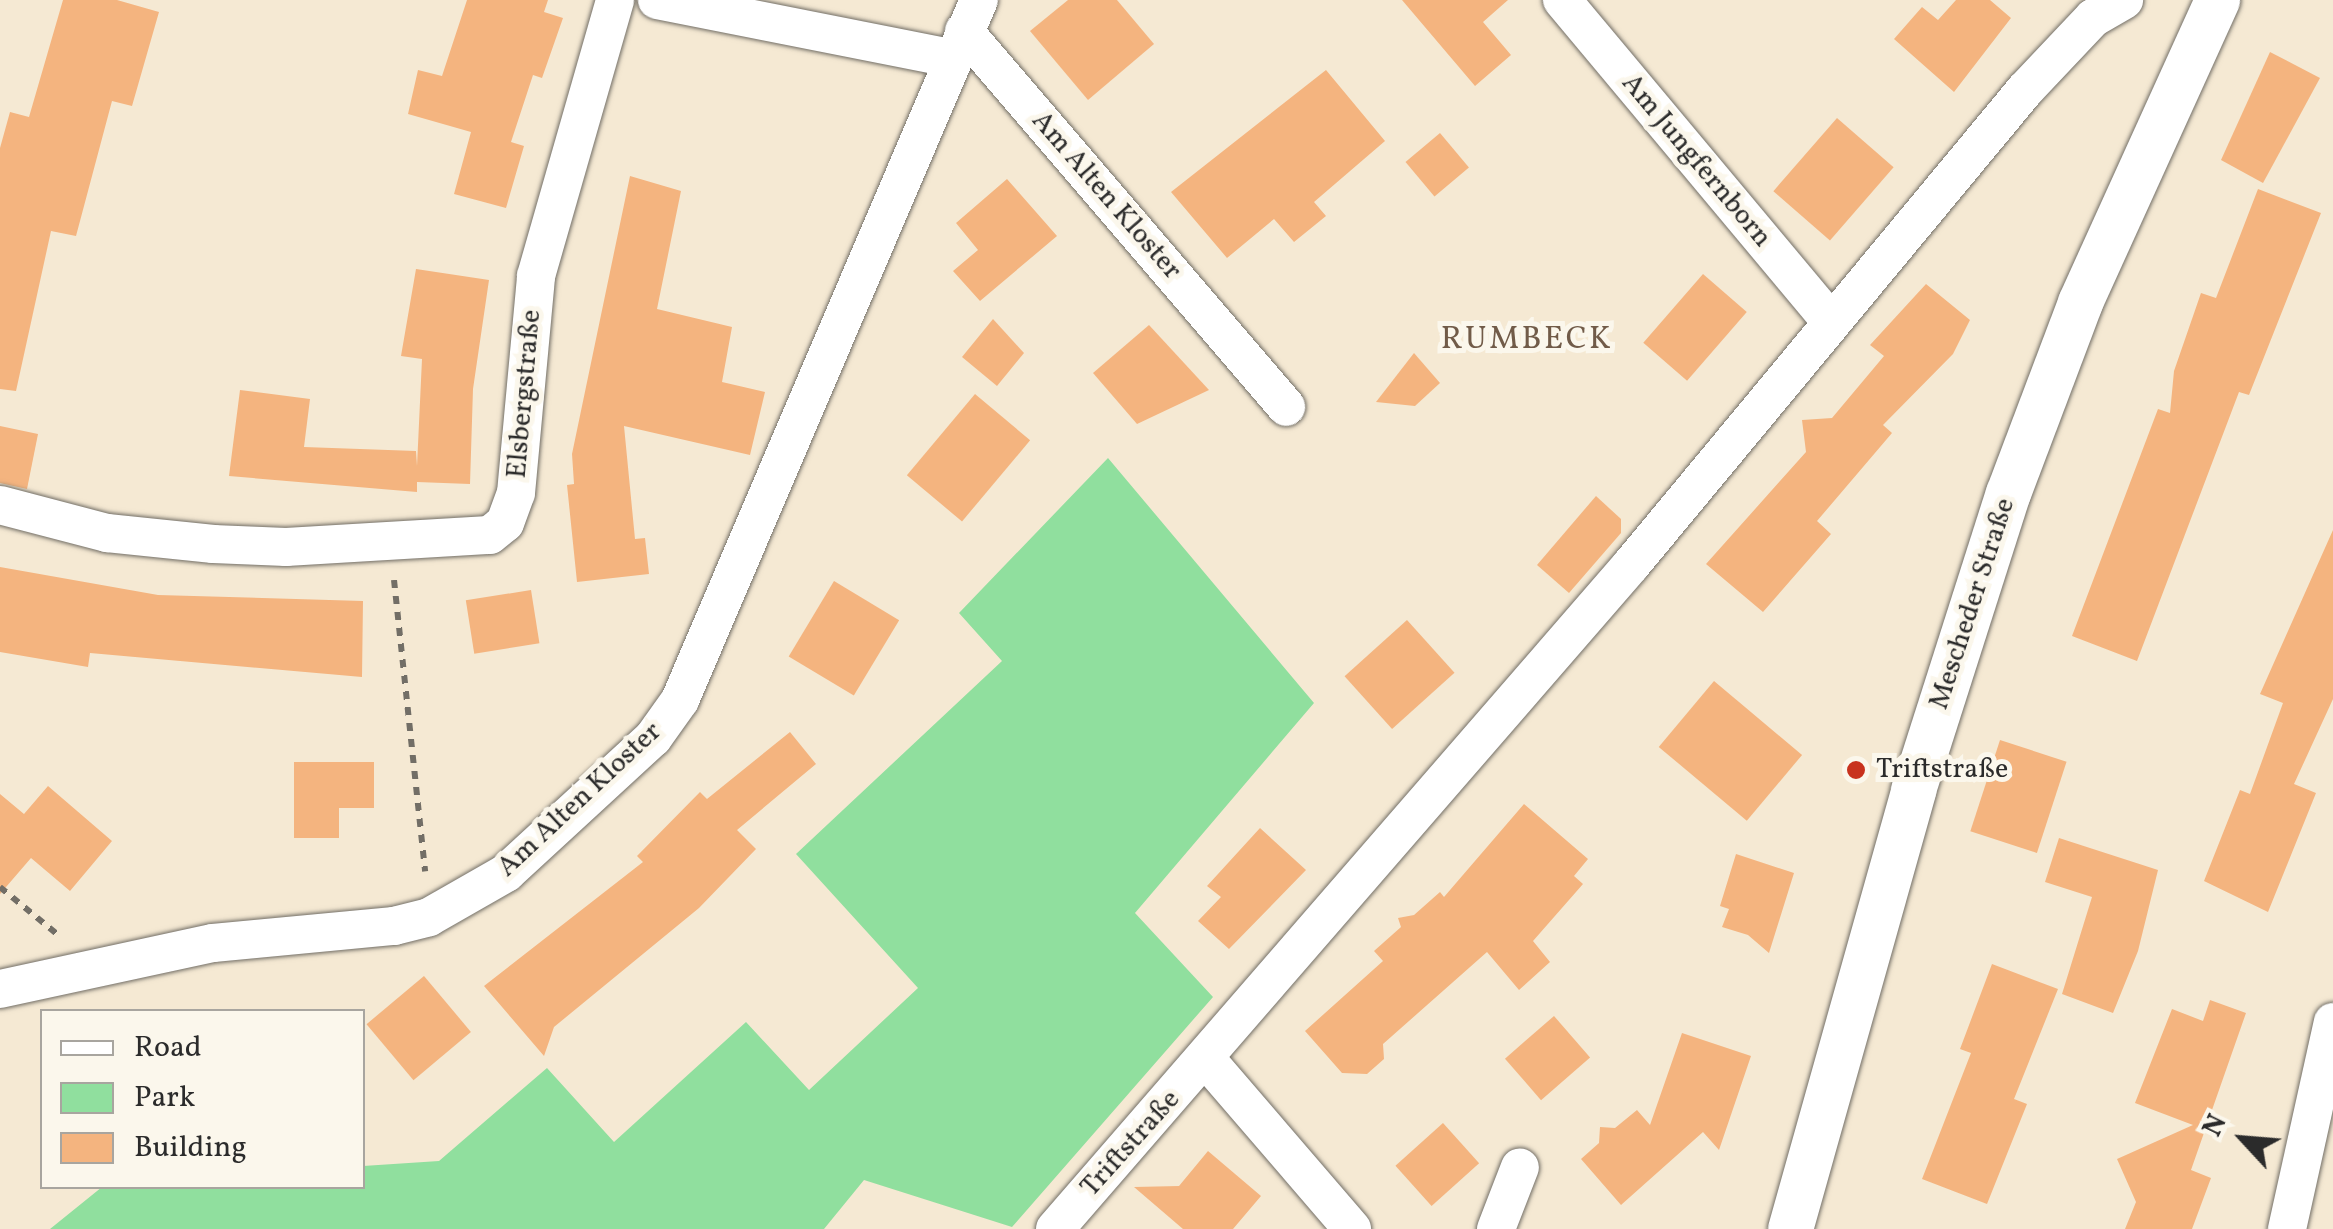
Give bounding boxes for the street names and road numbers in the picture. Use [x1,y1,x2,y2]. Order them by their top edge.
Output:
street label: Am Jungfernborn [1614,67,1778,255]
street label: Am Alten Kloster [1024,105,1188,287]
street label: Elsbergstraße [501,308,549,480]
street label: Mescheder Straße [1923,494,2023,714]
street label: Am Alten Kloster [491,715,669,885]
street label: Triftstraße [1074,1084,1188,1204]

